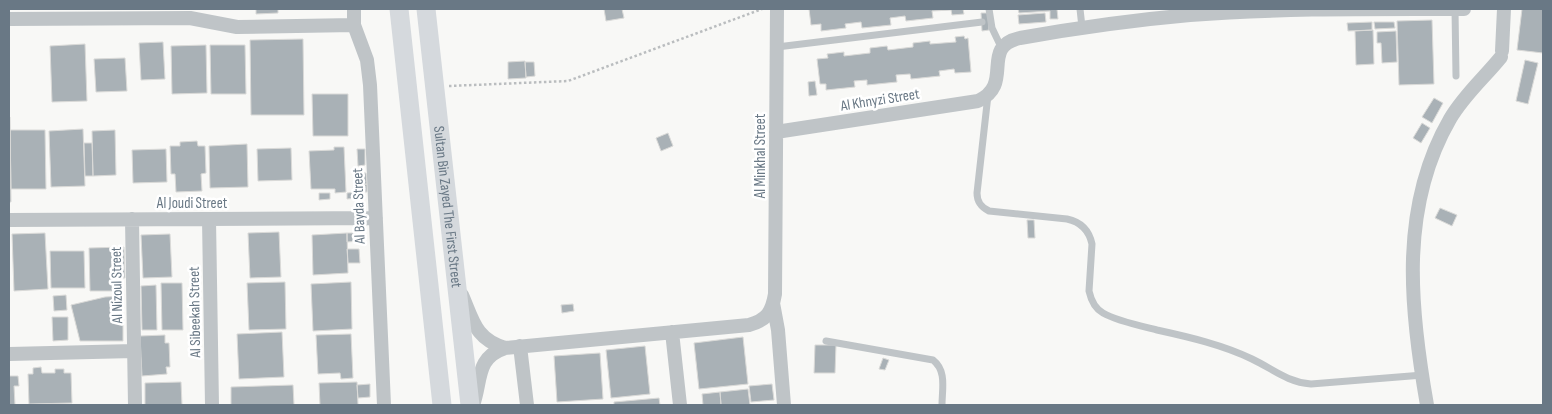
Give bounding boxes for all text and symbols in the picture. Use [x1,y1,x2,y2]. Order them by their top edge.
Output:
street label: Al Khnyzi Street [838,84,921,116]
street label: Al Minkhal Street [751,113,770,199]
street label: Sultan Bin Zayed The First Street [430,125,466,289]
street label: Al Bayda Street [348,167,370,245]
street label: Al Joudi Street [156,194,228,213]
street label: Al Nizoul Street [107,246,127,325]
street label: Al Sibeekah Street [185,266,205,359]

